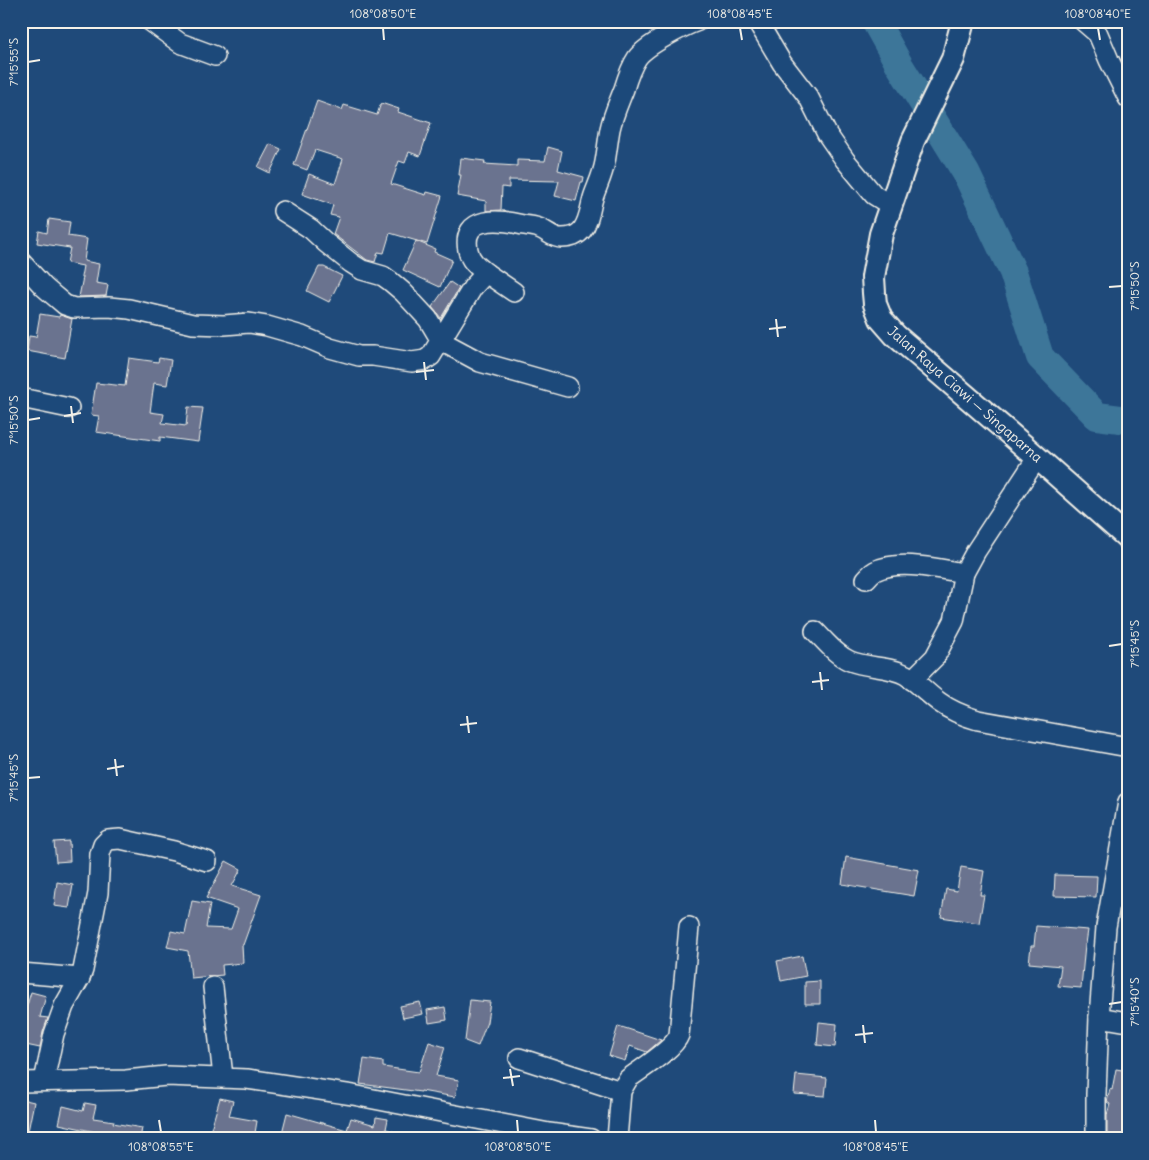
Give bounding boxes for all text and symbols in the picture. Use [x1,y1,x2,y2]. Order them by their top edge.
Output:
text: 108°08'50"E [350,6,416,21]
text: 108°08'45"E [707,6,773,21]
text: 108°08'40"E [1065,6,1131,21]
text: 7°15'55"S [6,37,21,86]
text: 7°15'50"S [1127,261,1142,311]
street label: Jalan Raya Ciawi — Singaparna [884,322,1046,466]
text: 7°15'50"S [6,395,21,445]
text: 7°15'45"S [1127,620,1142,668]
text: 7°15'45"S [6,754,21,802]
text: 7°15'40"S [1127,977,1142,1027]
text: 108°08'55"E [128,1139,194,1154]
text: 108°08'50"E [485,1139,551,1154]
text: 108°08'45"E [843,1139,909,1154]

